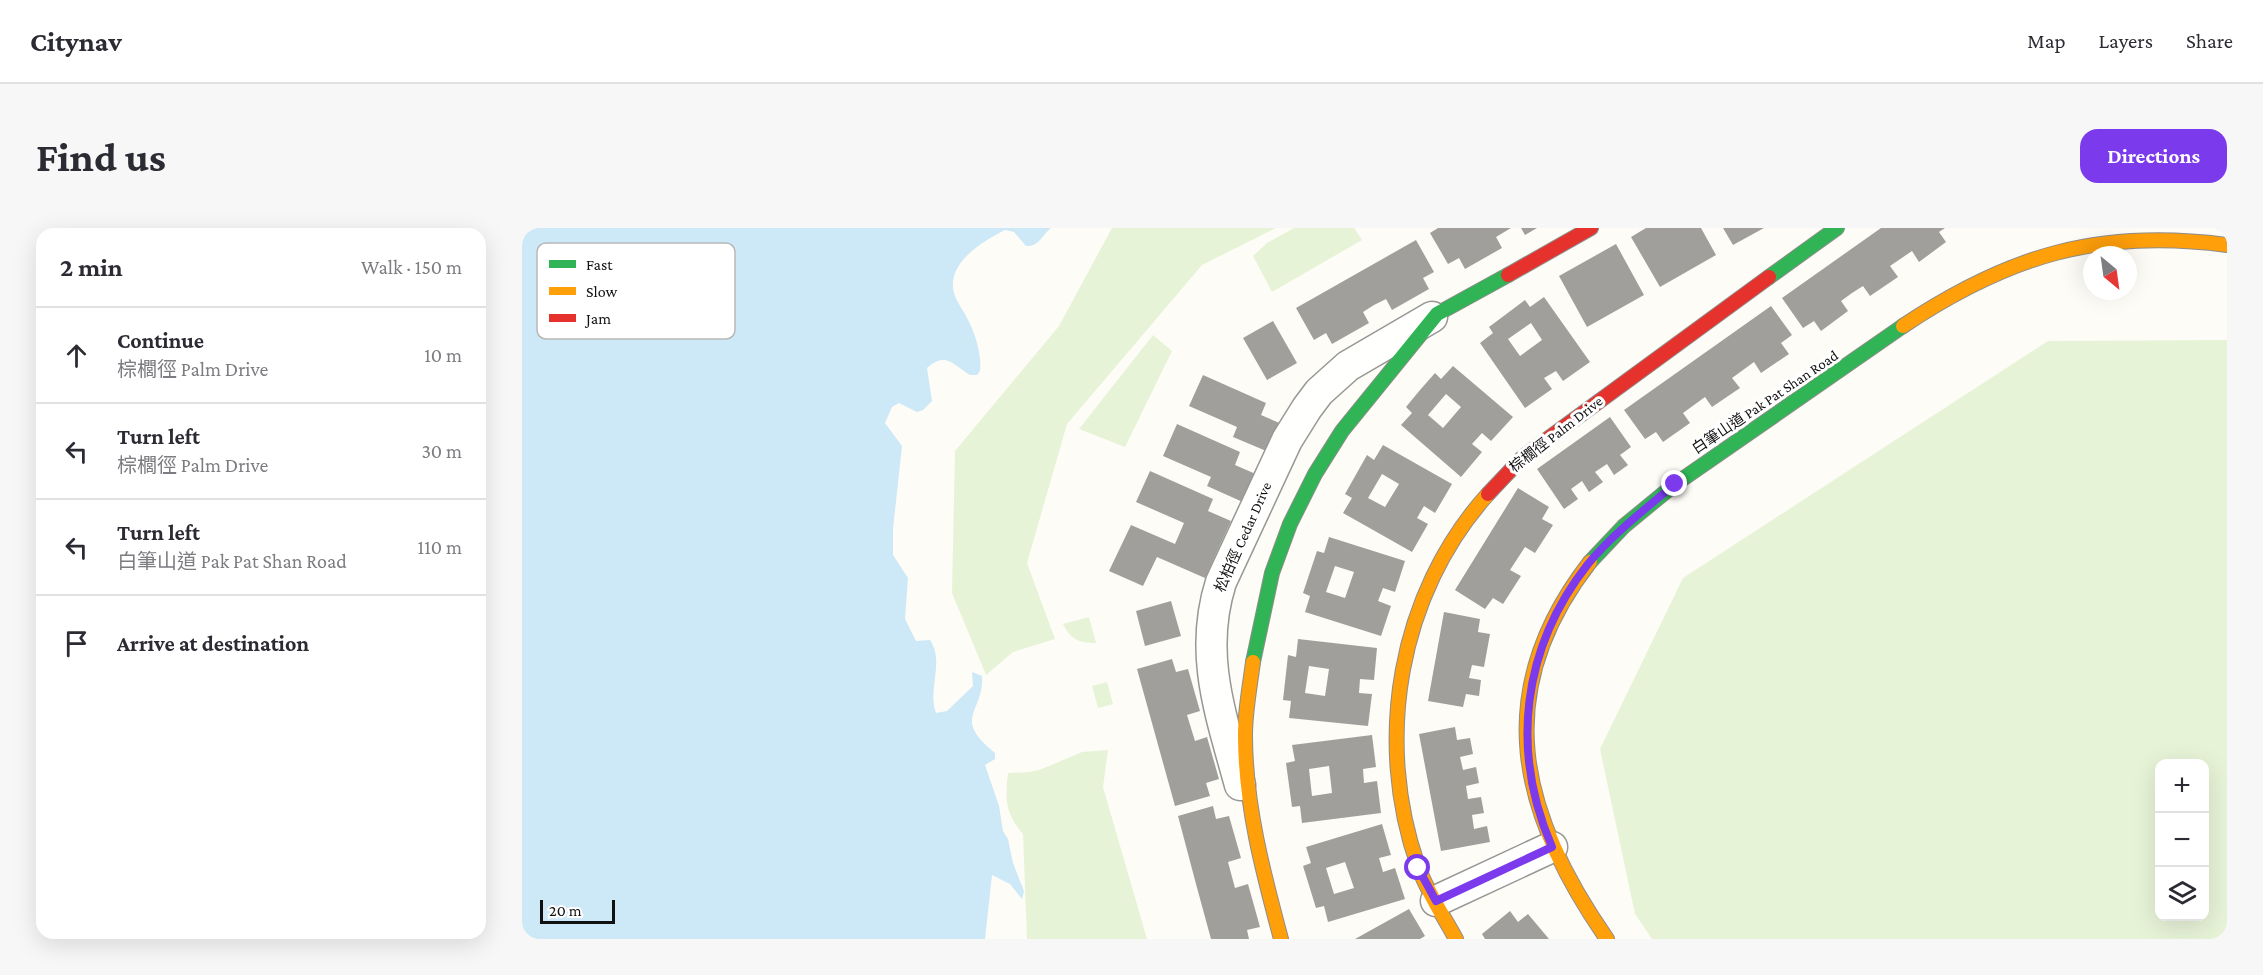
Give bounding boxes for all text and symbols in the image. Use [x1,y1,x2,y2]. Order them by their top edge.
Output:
text: Citynav [30,26,122,57]
text: Map [2027,29,2066,53]
text: Layers [2099,29,2153,53]
text: Share [2186,29,2233,53]
button: Directions [2080,129,2227,183]
text: Find us [36,133,166,180]
legend [537,243,735,339]
north arrow [2083,246,2137,300]
text: 2 min [60,253,123,282]
text: Walk · 150 m [361,256,462,278]
text: Fast [586,256,613,273]
text: Slow [586,283,618,300]
text: Jam [584,310,611,328]
text: Continue [117,328,204,353]
icon: ahead [60,339,93,372]
text: 10 m [424,344,462,366]
street label: 白筆山道 Pak Pat Shan Road [1689,347,1841,457]
text: 棕櫚徑 Palm Drive [117,358,268,380]
street label: 棕櫚徑 Palm Drive [1506,392,1606,475]
text: Turn left [117,424,200,449]
icon: left [60,435,93,468]
text: 30 m [421,440,462,462]
text: 棕櫚徑 Palm Drive [117,454,268,476]
route end [1661,470,1687,496]
street label: 松柏徑 Cedar Drive [1212,479,1275,595]
text: Turn left [117,520,200,545]
icon: left [60,531,93,564]
text: 110 m [418,536,462,558]
text: 白筆山道 Pak Pat Shan Road [117,550,347,572]
icon: arrive [60,627,93,660]
text: Arrive at destination [117,631,309,656]
map controls [2155,759,2209,921]
button: + [2155,759,2209,813]
button: − [2155,813,2209,867]
route start [1404,854,1430,880]
button: layers [2155,867,2209,921]
scale bar [540,897,615,924]
text: 20 m [549,902,582,919]

